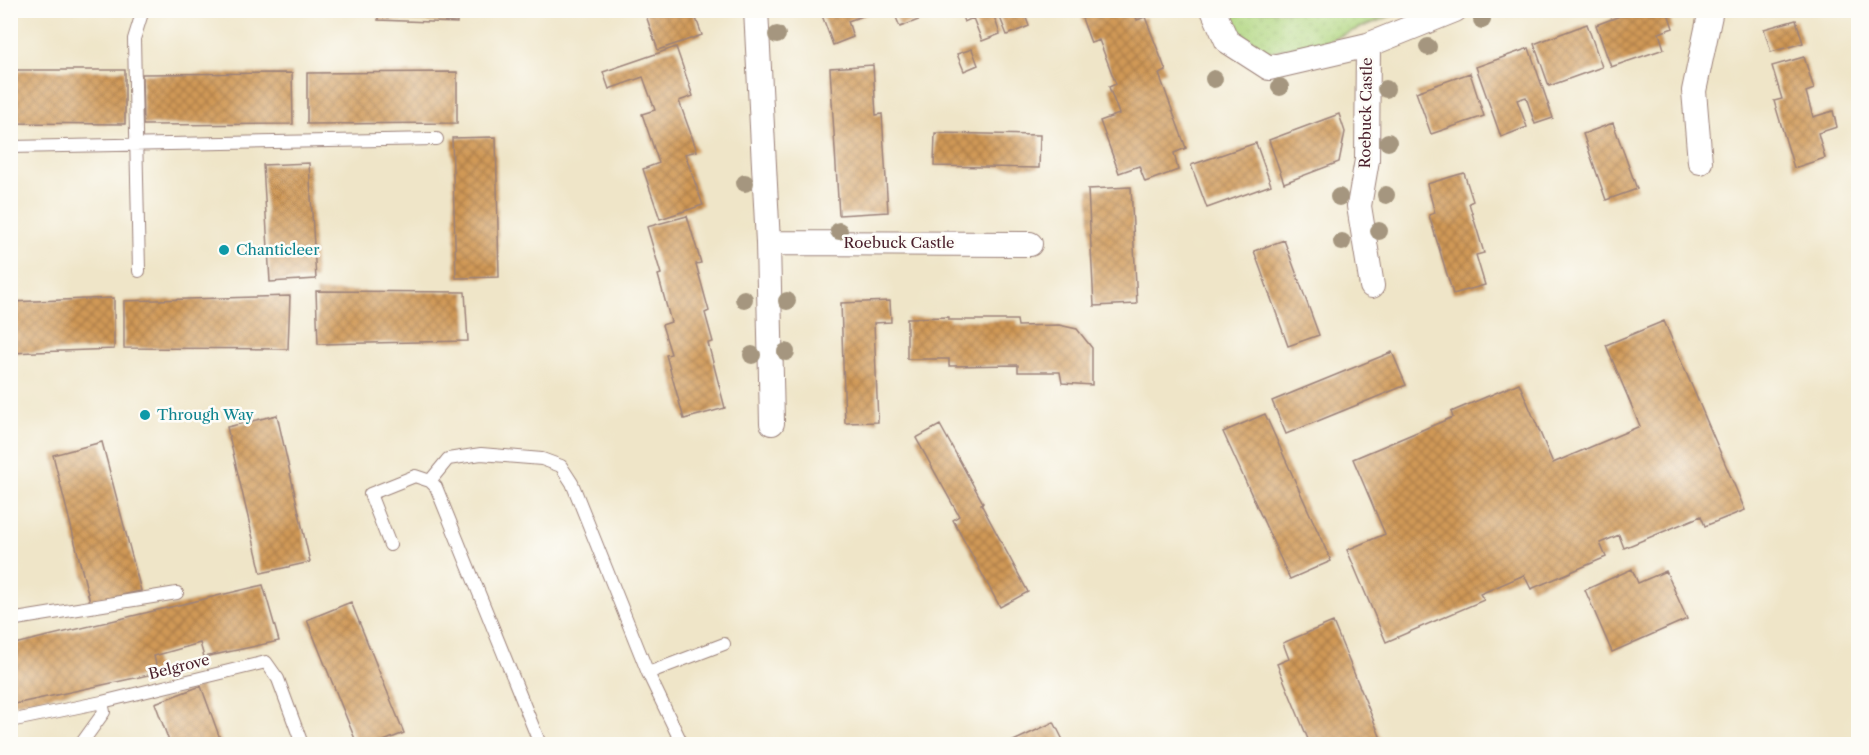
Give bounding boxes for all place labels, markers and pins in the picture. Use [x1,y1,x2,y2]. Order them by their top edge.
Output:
place label: Chanticleer [236,240,320,259]
marker: Chanticleer [217,243,231,257]
place label: Through Way [157,405,255,424]
marker: Through Way [138,408,152,422]

